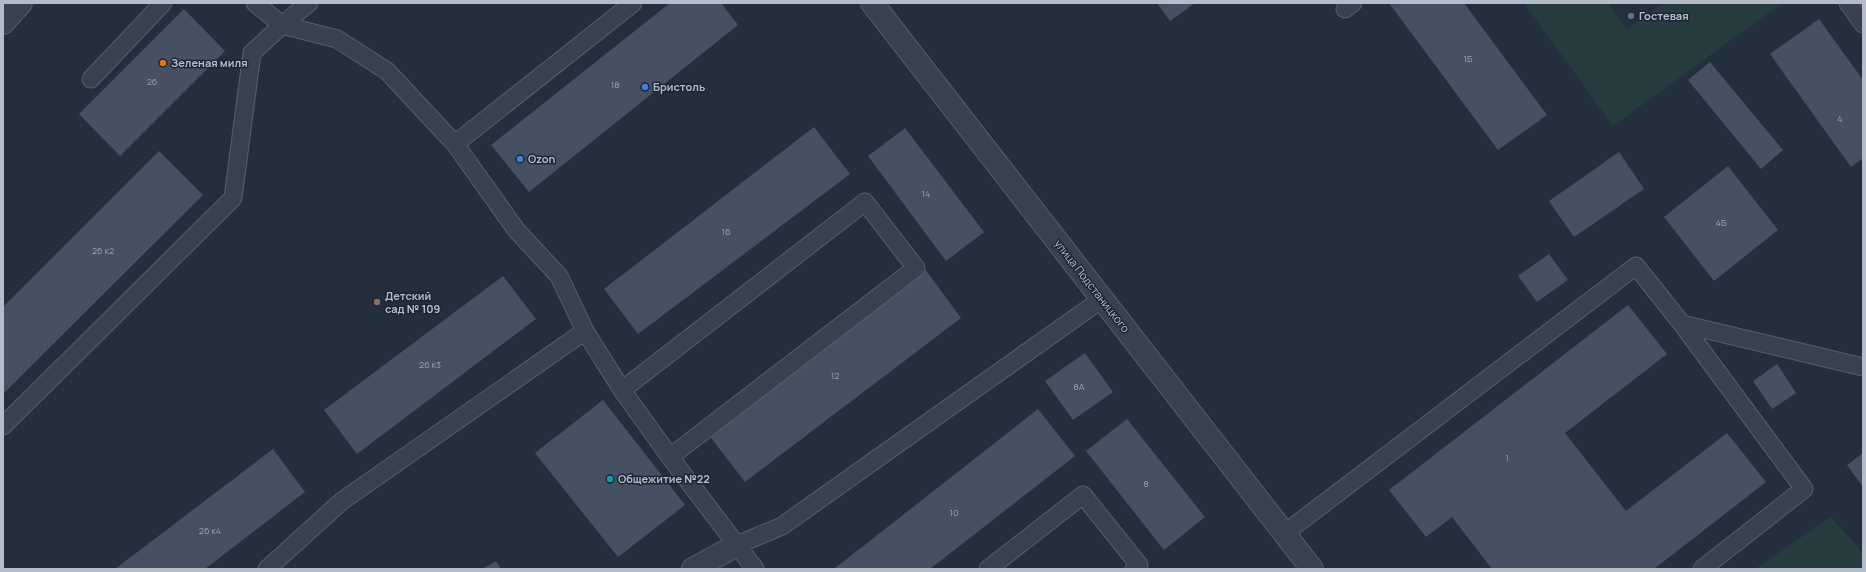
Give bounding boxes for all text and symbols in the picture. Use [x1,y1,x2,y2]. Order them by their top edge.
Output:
place label: Гостевая [1639,8,1689,23]
marker: Гостевая [1626,11,1636,21]
house number: 1Б [1464,52,1473,65]
place label: Зеленая миля [171,55,248,70]
marker: Зеленая миля [158,58,168,68]
house number: 26 [147,75,158,88]
house number: 18 [611,78,619,91]
place label: Бристоль [653,79,705,94]
marker: Бристоль [640,82,650,92]
house number: 4 [1837,112,1843,125]
place label: Ozon [528,151,555,166]
marker: Ozon [515,154,525,164]
house number: 14 [922,187,930,200]
house number: 4Б [1716,216,1727,229]
house number: 16 [721,225,731,238]
street label: улица Подстаницкого [1051,236,1134,336]
house number: 26 к2 [92,244,114,257]
place label: Детский сад № 109 [385,288,440,316]
marker: Детский сад № 109 [372,297,382,307]
house number: 26 к3 [419,358,441,371]
house number: 12 [831,369,839,382]
house number: 8А [1074,380,1085,393]
house number: 1 [1505,451,1509,464]
place label: Общежитие №22 [618,471,710,486]
marker: Общежитие №22 [605,474,615,484]
house number: 8 [1143,477,1149,490]
house number: 10 [950,506,959,519]
house number: 26 к4 [199,524,221,537]

